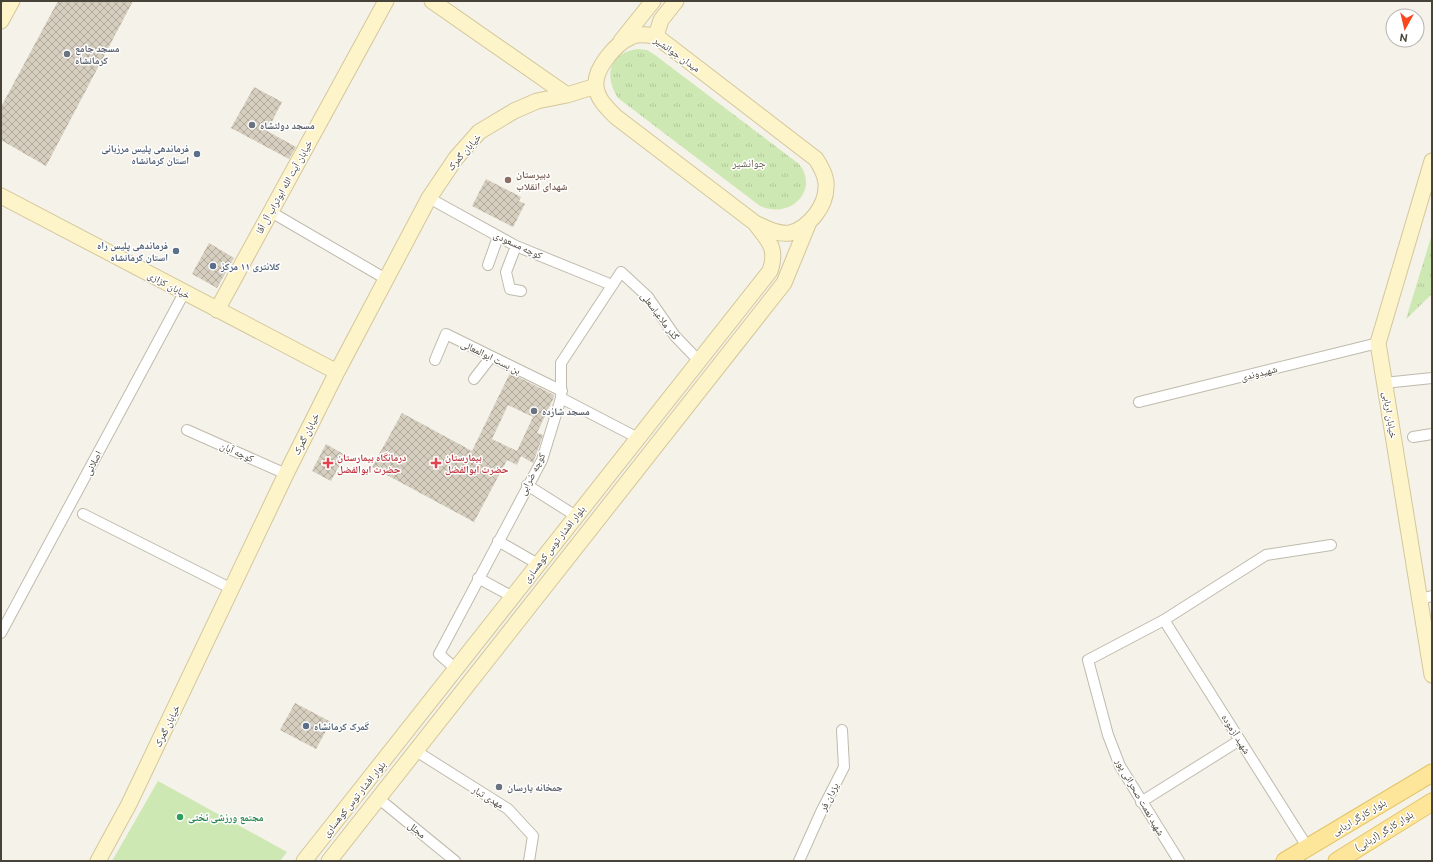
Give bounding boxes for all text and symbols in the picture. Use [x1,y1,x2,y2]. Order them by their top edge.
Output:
north arrow [1385,8,1425,48]
text: N [1399,31,1409,44]
street label: میدان جوانشیر [650,33,703,75]
place label: مسجد جامع کرمانشاه [75,43,120,67]
marker: مسجد جامع کرمانشاه [62,49,72,59]
marker: مسجد دولتشاه [247,120,257,130]
place label: مسجد دولتشاه [260,120,315,132]
street label: خیابان گمرک [445,131,484,173]
street label: خیابان آیت الله ابوتراب آل آقا [254,138,316,236]
place label: فرماندهی پلیس مرزبانی استان کرمانشاه [101,143,189,167]
marker: فرماندهی پلیس مرزبانی استان کرمانشاه [192,149,202,159]
district label: جوانشیر [731,157,766,169]
place label: دبیرستان شهدای انقلاب [516,169,567,193]
marker: دبیرستان شهدای انقلاب [503,175,513,185]
street label: کوچه مسعودی [492,229,544,262]
place label: فرماندهی پلیس راه استان کرمانشاه [97,240,168,264]
marker: فرماندهی پلیس راه استان کرمانشاه [171,246,181,256]
marker: کلانتری ۱۱ مرکز [208,261,218,271]
place label: کلانتری ۱۱ مرکز [220,261,281,273]
street label: خیابان کزازی [145,269,193,302]
street label: گذر ملاعباسعلی [638,290,682,343]
street label: بن بست ابوالمعالی [459,338,523,377]
street label: شهیدوندی [1240,363,1279,384]
street label: خیابان اربابی [1380,391,1399,440]
marker: مسجد شازده [529,406,539,416]
place label: مسجد شازده [542,406,590,418]
street label: خیابان گمرک [291,411,322,457]
street label: کوچه آبان [218,440,255,465]
street label: اصلانی [82,449,105,478]
street label: کوچه ضرابی [517,451,548,497]
place label: درمانگاه بیمارستان حضرت ابوالفضل [337,452,406,476]
place label: بیمارستان حضرت ابوالفضل [445,452,509,476]
marker: درمانگاه بیمارستان حضرت ابوالفضل [322,457,334,469]
marker: بیمارستان حضرت ابوالفضل [430,457,442,469]
street label: بلوار افشار توس کوهساری [521,503,588,585]
street label: خیابان گمرک [152,703,183,749]
street label: شهید آزموده [1219,712,1253,756]
marker: گمرک کرمانشاه [301,721,311,731]
place label: گمرک کرمانشاه [314,721,370,733]
street label: شهید نعمت صحرائی پور [1112,756,1167,838]
street label: بلوار افشار توس کوهساری [320,759,389,840]
street label: یزدان فر [817,781,842,814]
marker: جمخانه یارسان [494,782,504,792]
place label: جمخانه یارسان [507,782,563,794]
street label: مهدی تبار [469,783,506,812]
street label: بلوار کارگر اربابی [1330,797,1389,838]
street label: بلوار کارگر (اربابی) [1353,808,1416,854]
marker: مجتمع ورزشی تختی [175,812,185,822]
place label: مجتمع ورزشی تختی [188,812,264,825]
street label: مجلل [405,820,428,841]

